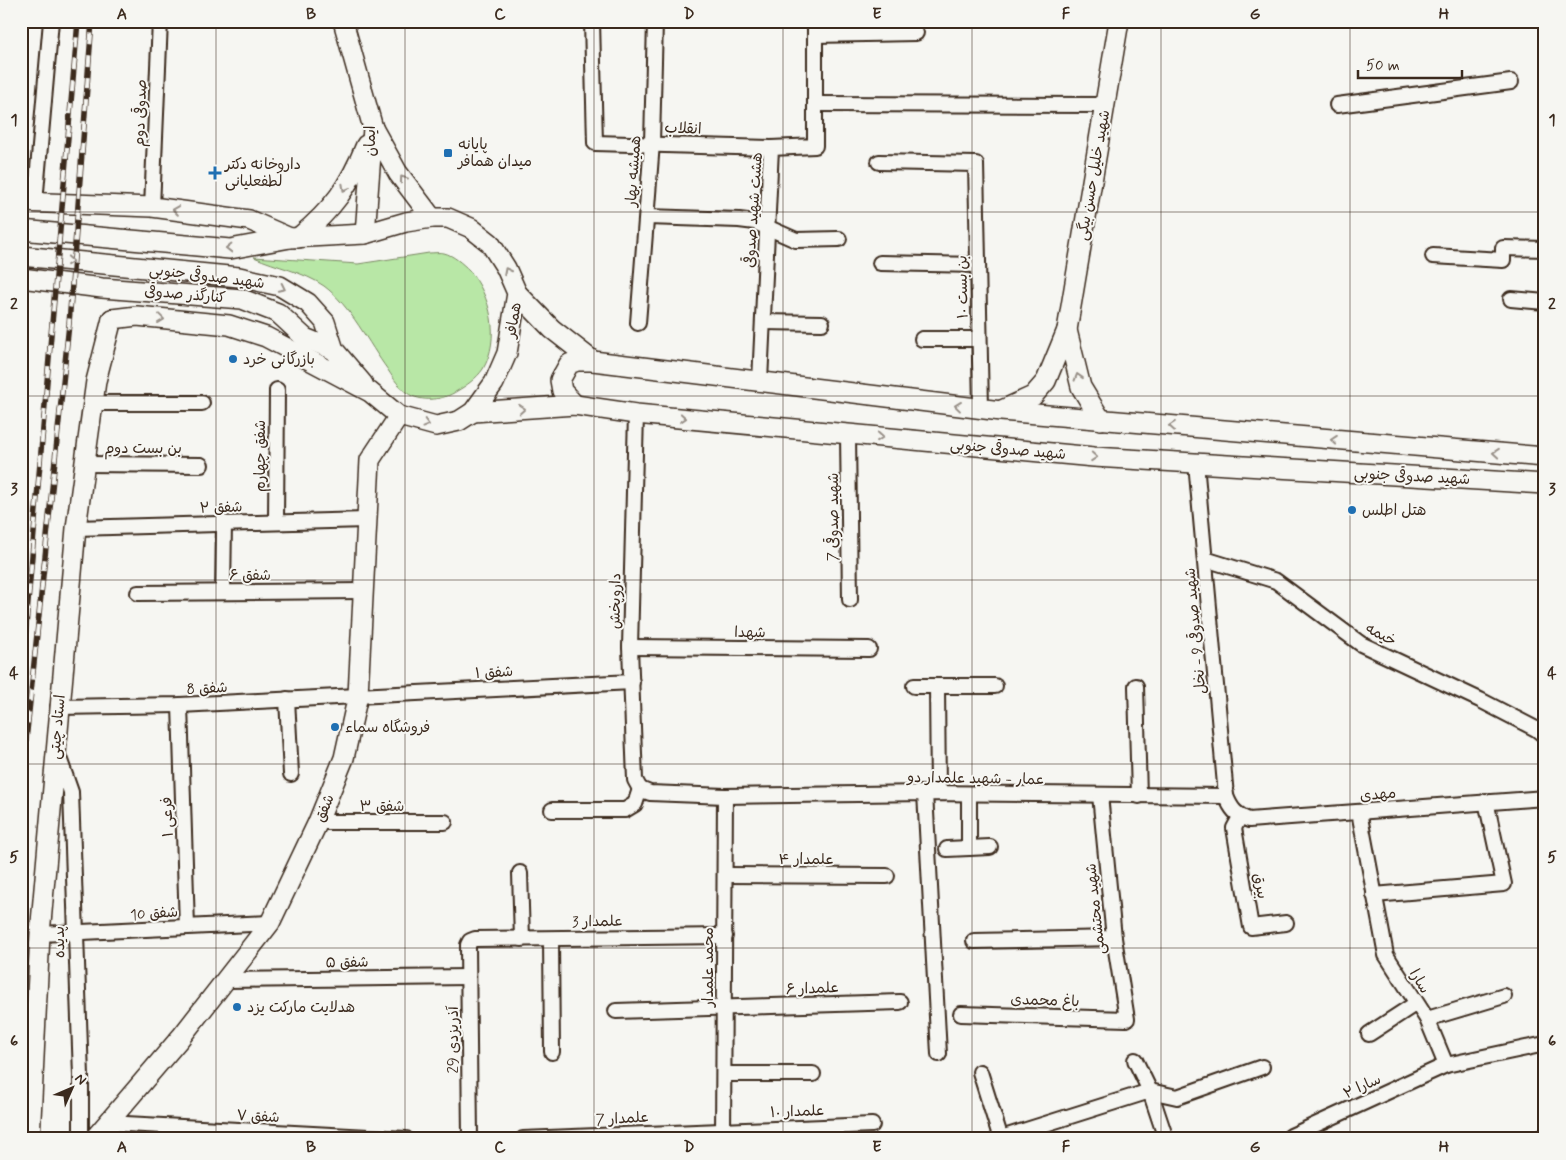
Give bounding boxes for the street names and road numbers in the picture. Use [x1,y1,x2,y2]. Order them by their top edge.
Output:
street label: صدوقی دوم [128,79,153,147]
street label: شهید خلیل حسن بیگی [1073,108,1115,242]
street label: انقلاب [664,118,702,140]
street label: ایمان [361,125,381,157]
street label: همیشه بهار [621,135,646,208]
street label: هشت شهید صدوقی [738,151,768,269]
street label: بن بست ۱۰ [952,255,974,319]
street label: شهید صدوقی جنوبی [148,258,266,294]
street label: کنارگذر صدوقی [143,279,227,309]
street label: همافر [501,301,527,342]
street label: شفق چهارم [251,420,271,492]
street label: شهید صدوقی جنوبی [949,433,1067,465]
street label: بن بست دوم [104,439,182,460]
street label: شهید صدوقی جنوبی [1353,462,1471,490]
street label: شهید صدوقی 7 [822,473,844,561]
street label: شفق ۲ [199,497,243,519]
street label: شفق ۶ [229,566,271,586]
street label: شهید صدوقی 9 - نخل [1179,567,1211,695]
street label: داروپخش [606,573,626,629]
street label: خیمه [1362,618,1400,651]
street label: شهدا [734,623,766,643]
street label: شفق ۱ [475,662,514,684]
street label: شفق 8 [186,678,228,700]
street label: استاد چیتی [45,694,71,760]
street label: عمار - شهید علمدار دو [906,768,1045,790]
street label: مهدی [1359,783,1397,807]
street label: شفق [310,791,340,825]
street label: فرعی ۱ [157,796,179,838]
street label: شفق ۳ [360,797,404,817]
street label: علمدار ۴ [779,850,833,870]
street label: شهید محتشمی [1081,862,1111,956]
street label: بیرق [1248,872,1272,901]
street label: شفق 10 [129,902,179,926]
street label: علمدار 3 [572,912,622,932]
street label: پدیده [50,926,70,958]
street label: محمد علمدار [699,927,719,1008]
street label: شفق ۵ [325,953,369,973]
street label: سارا [1404,966,1434,998]
street label: علمدار ۶ [785,978,839,1000]
street label: باغ محمدی [1010,990,1080,1012]
street label: آذریزدی 29 [444,1005,464,1074]
street label: سارا ۲ [1340,1070,1385,1104]
street label: علمدار ۱۰ [770,1101,824,1123]
street label: شفق ۷ [236,1106,280,1128]
street label: علمدار 7 [595,1108,649,1130]

